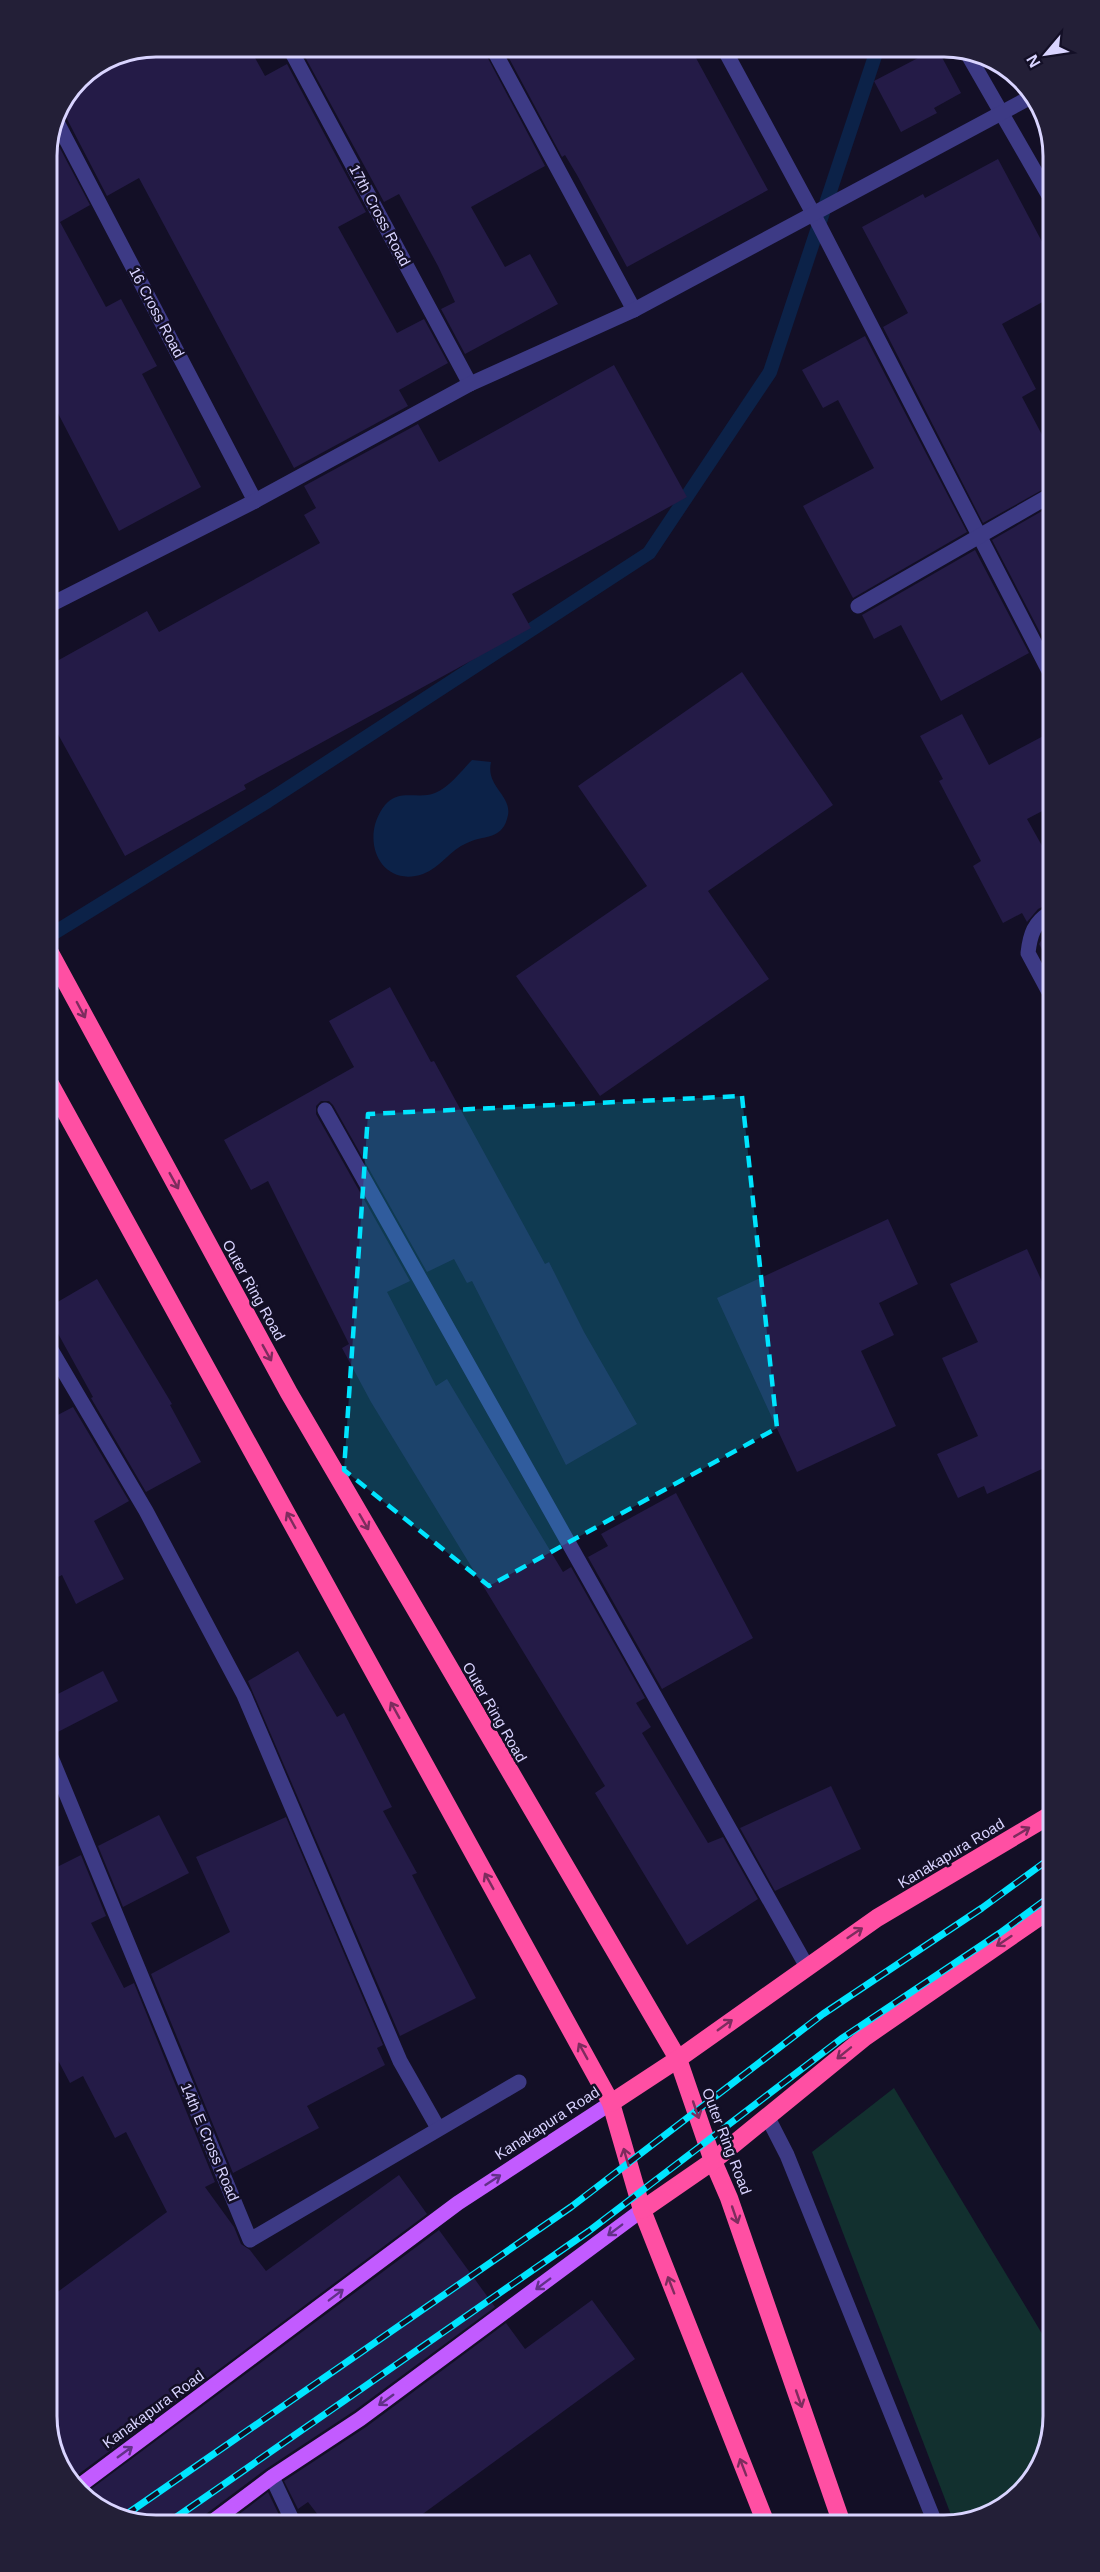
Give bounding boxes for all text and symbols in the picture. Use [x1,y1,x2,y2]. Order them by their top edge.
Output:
north arrow [1016,24,1076,84]
text: N [1023,52,1044,70]
street label: 17th Cross Road [346,161,414,269]
street label: 16 Cross Road [126,264,188,360]
one-way arrow [75,1001,87,1018]
one-way arrow [169,1172,180,1190]
street label: Outer Ring Road [219,1237,289,1343]
one-way arrow [262,1343,273,1361]
one-way arrow [285,1512,296,1530]
one-way arrow [358,1513,370,1530]
street label: Outer Ring Road [459,1659,531,1765]
one-way arrow [389,1702,401,1719]
street label: Kanakapura Road [895,1815,1007,1891]
one-way arrow [1013,1826,1030,1838]
one-way arrow [483,1872,494,1890]
one-way arrow [846,1927,863,1939]
one-way arrow [996,1935,1013,1947]
one-way arrow [717,2018,733,2031]
one-way arrow [577,2043,588,2061]
one-way arrow [837,2047,853,2060]
street label: 14th E Cross Road [177,2080,243,2204]
street label: Kanakapura Road [492,2083,602,2163]
street label: Outer Ring Road [699,2085,755,2197]
one-way arrow [691,2100,702,2119]
one-way arrow [620,2147,632,2166]
one-way arrow [484,2173,501,2185]
one-way arrow [731,2205,742,2224]
one-way arrow [608,2224,624,2236]
one-way arrow [665,2277,676,2295]
one-way arrow [535,2278,551,2291]
one-way arrow [328,2289,344,2302]
street label: Kanakapura Road [99,2367,207,2451]
one-way arrow [794,2389,805,2408]
one-way arrow [378,2394,394,2406]
one-way arrow [116,2446,132,2459]
one-way arrow [737,2458,748,2477]

